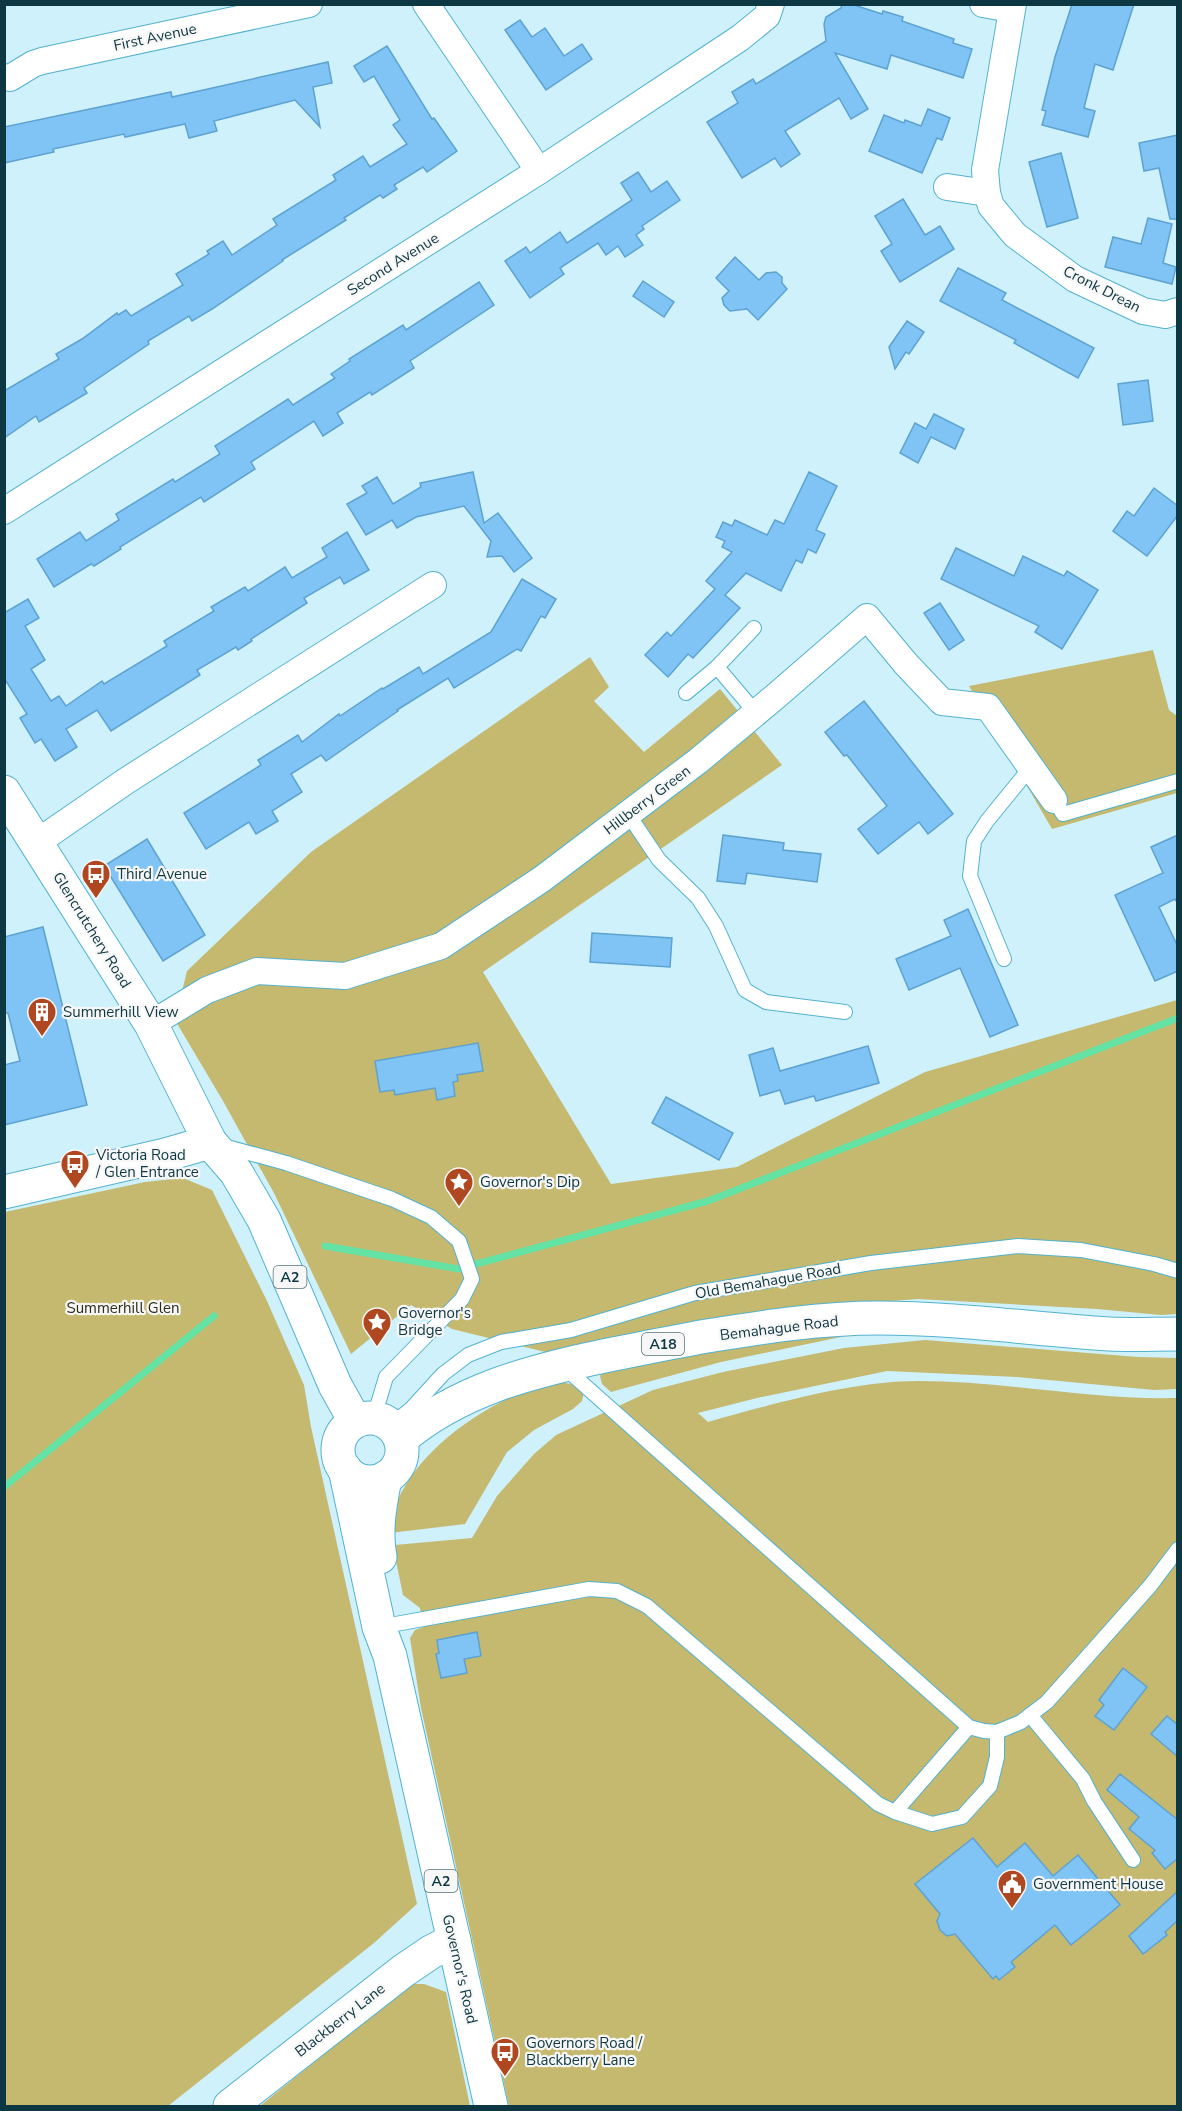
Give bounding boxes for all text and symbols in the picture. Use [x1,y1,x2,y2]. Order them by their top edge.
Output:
street label: First Avenue [112,18,198,56]
street label: Second Avenue [343,228,443,300]
street label: Cronk Drean [1060,261,1144,317]
street label: Hillberry Green [599,761,695,839]
bus stop icon: Third Avenue [80,858,112,900]
place label: Third Avenue [117,864,207,884]
street label: Glencrutchery Road [48,868,136,992]
building icon: Summerhill View [26,996,58,1038]
place label: Summerhill View [63,1002,179,1022]
place label: Victoria Road / Glen Entrance [95,1145,199,1182]
bus stop icon: Victoria Road / Glen Entrance [59,1148,91,1190]
place icon: Governor's Dip [443,1166,475,1208]
place label: Governor's Dip [480,1172,580,1192]
street label: Old Bemahague Road [693,1258,843,1304]
road number: A2 [274,1266,306,1288]
park label: Summerhill Glen [66,1298,180,1318]
place label: Governor's Bridge [398,1303,471,1340]
place icon: Governor's Bridge [361,1306,393,1348]
street label: Bemahague Road [719,1311,839,1345]
road number: A18 [642,1333,684,1355]
public building icon: Government House [996,1868,1028,1910]
road number: A2 [424,1870,458,1892]
place label: Government House [1033,1874,1163,1894]
street label: Governor's Road [438,1912,482,2026]
street label: Blackberry Lane [291,1979,389,2061]
place label: Governors Road / Blackberry Lane [526,2033,643,2070]
bus stop icon: Governors Road / Blackberry Lane [489,2036,521,2078]

